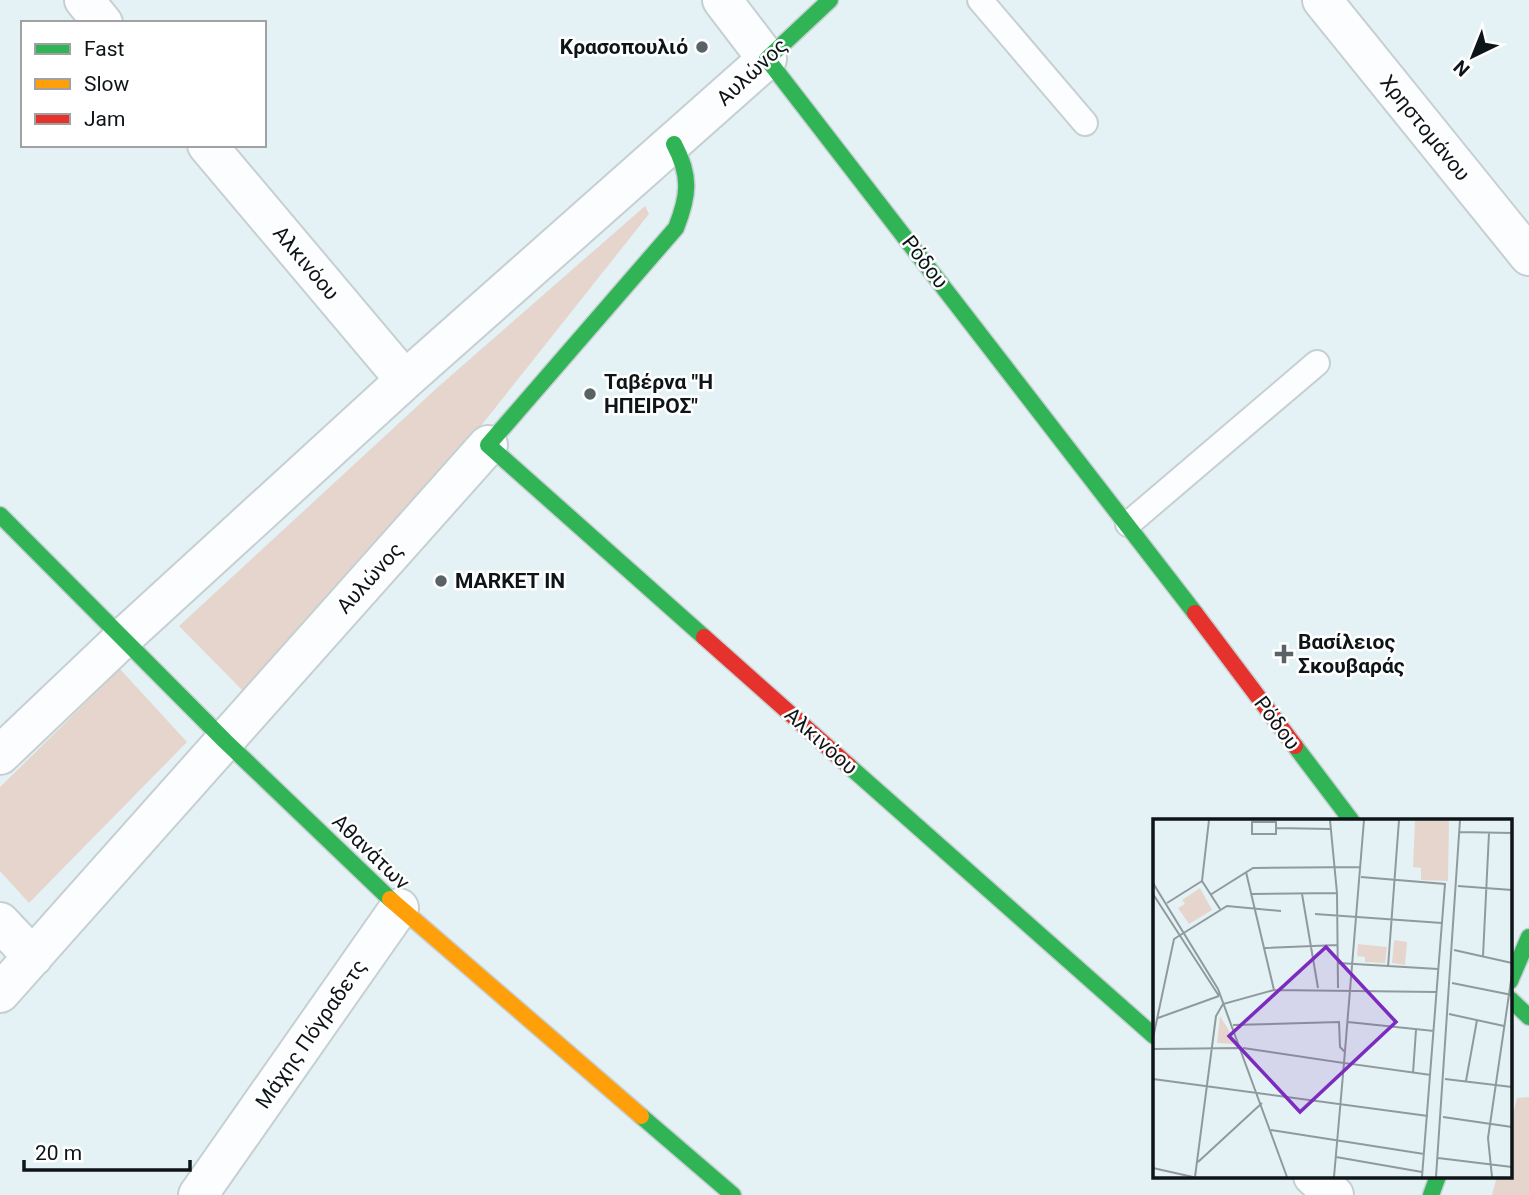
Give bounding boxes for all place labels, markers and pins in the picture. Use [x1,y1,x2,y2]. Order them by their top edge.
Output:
place label: Κρασοπουλιό [560,35,688,59]
marker: Κρασοπουλιό [694,39,710,55]
place label: Ταβέρνα "Η ΗΠΕΙΡΟΣ" [604,370,713,418]
marker: Ταβέρνα "Η ΗΠΕΙΡΟΣ" [582,386,598,402]
place label: MARKET IN [455,569,565,593]
marker: MARKET IN [433,573,449,589]
place label: Βασίλειος Σκουβαράς [1298,630,1405,678]
marker: Βασίλειος Σκουβαράς [1276,646,1292,662]

